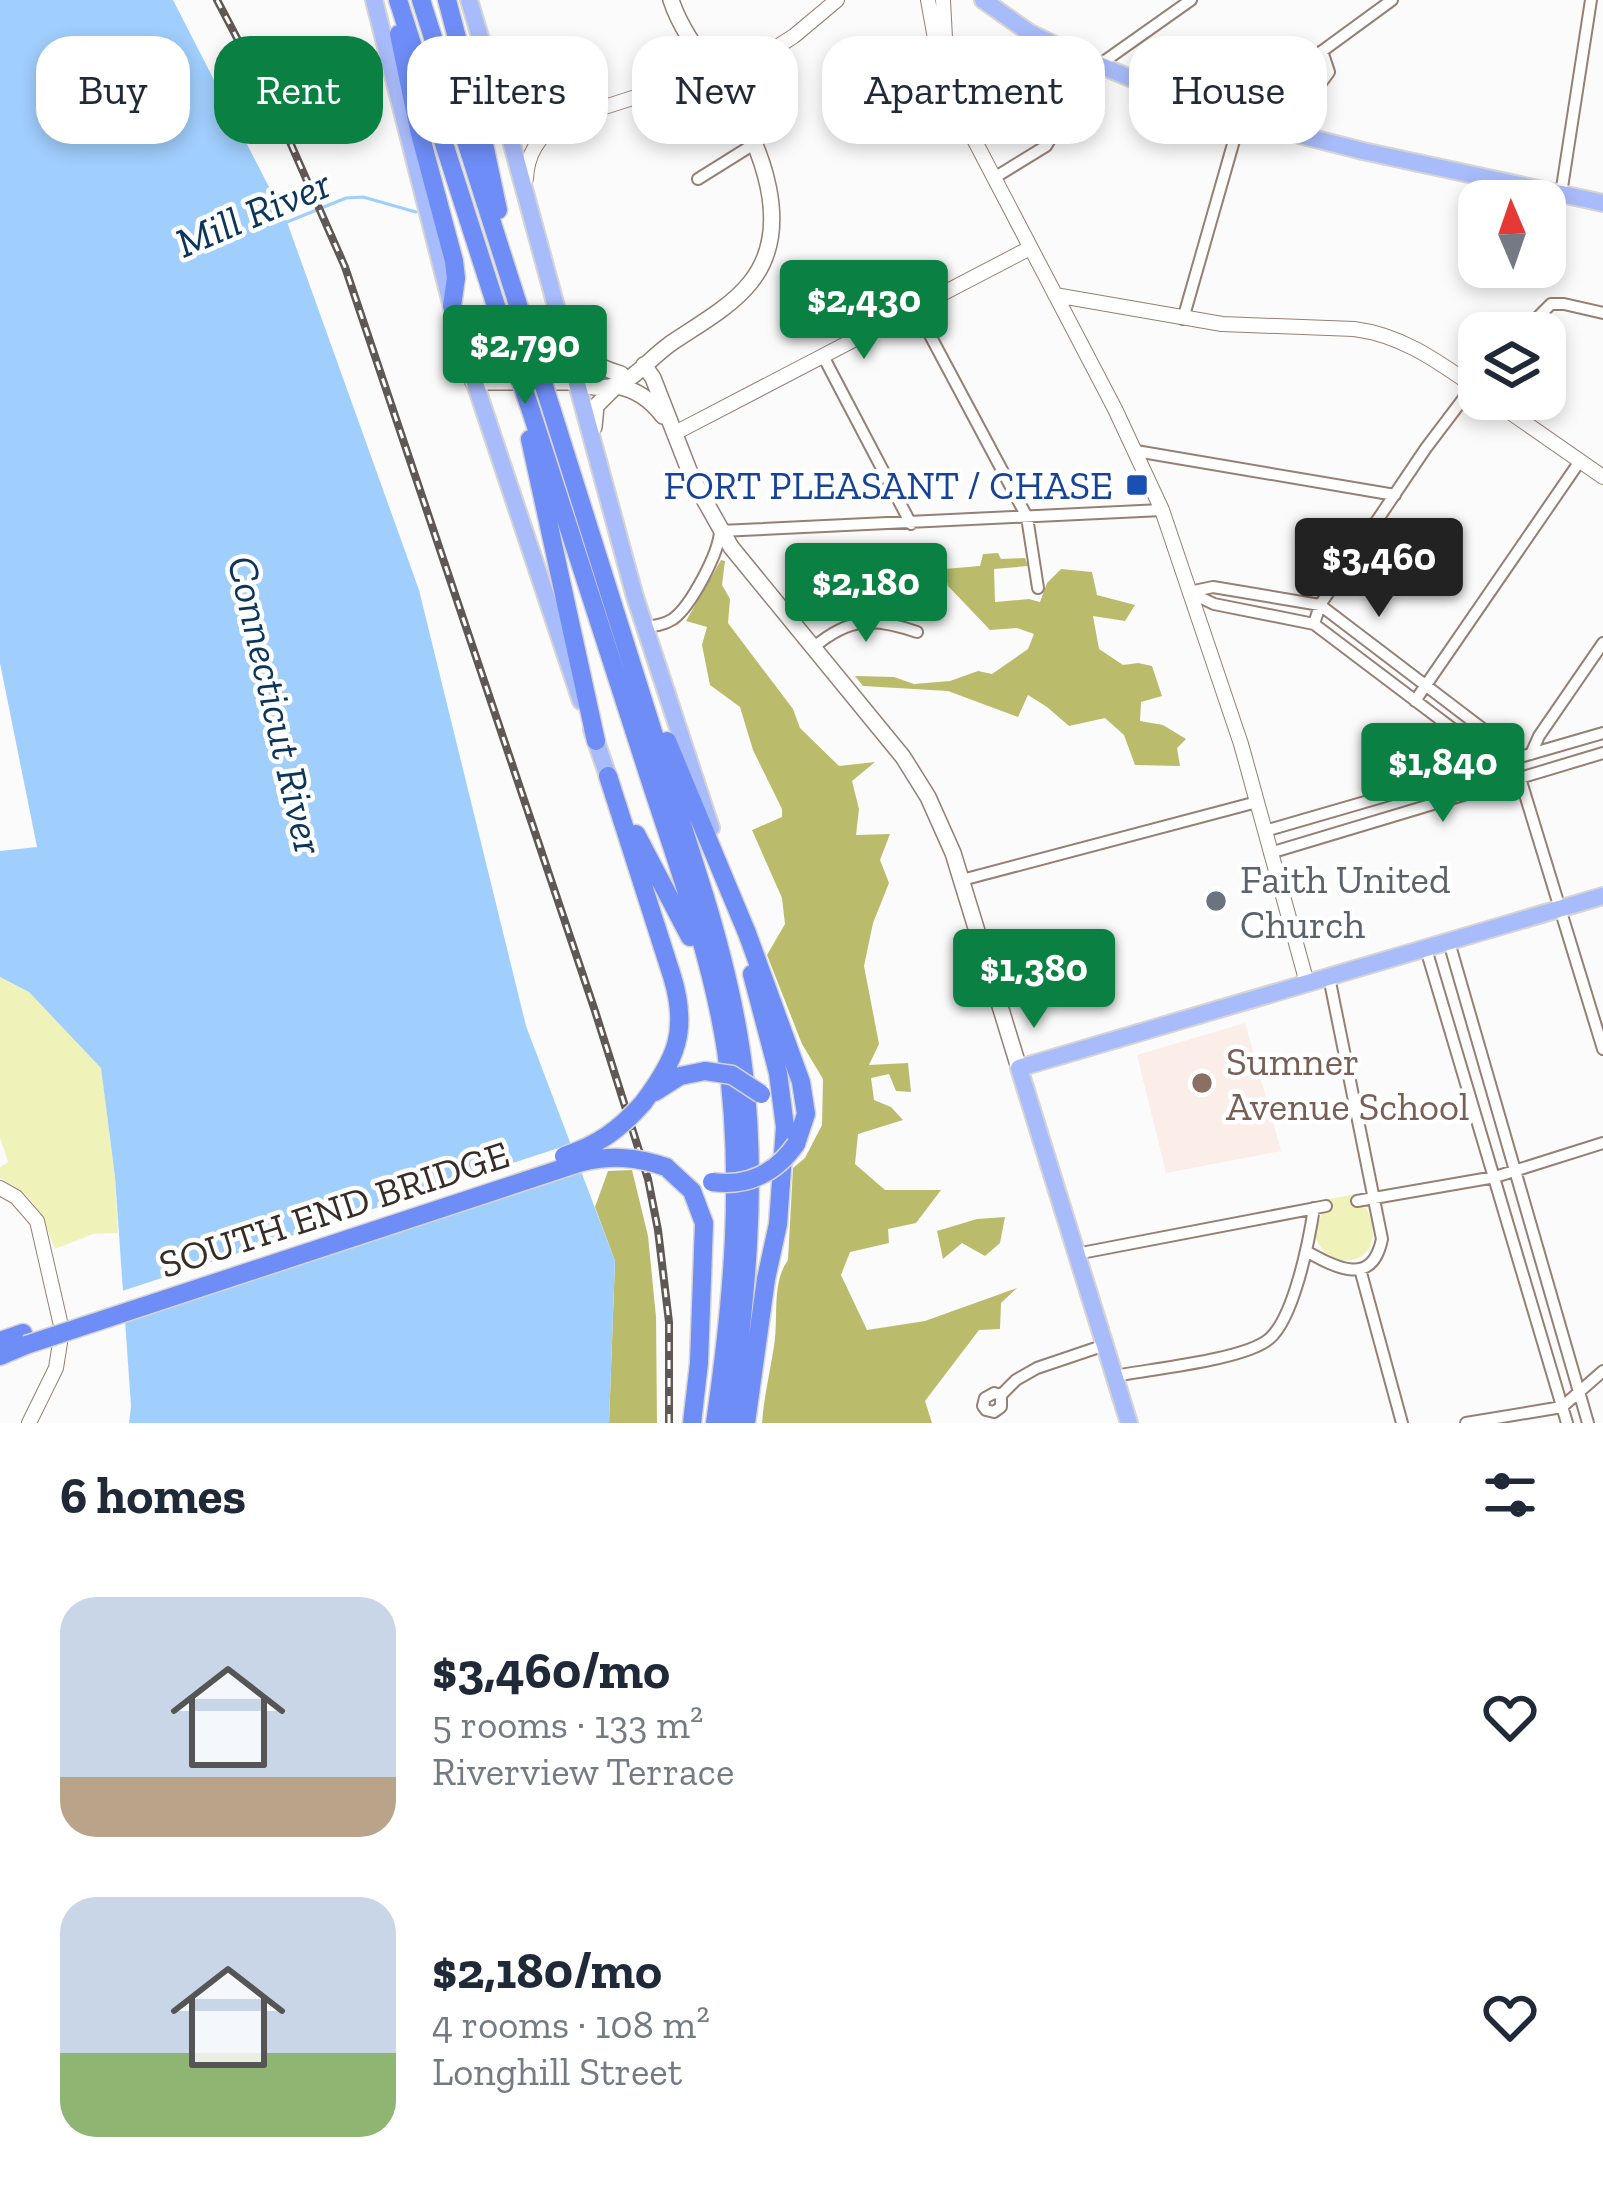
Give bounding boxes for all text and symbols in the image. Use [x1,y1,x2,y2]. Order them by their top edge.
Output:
chip: Buy [36,36,190,144]
chip: Rent [214,36,383,144]
chip: Filters [407,36,608,144]
chip: New [632,36,798,144]
chip: Apartment [822,36,1105,144]
chip: House [1129,36,1327,144]
water label: Mill River [168,157,339,268]
north arrow [1458,180,1566,288]
map controls [1458,180,1566,420]
pin: $2,430 [766,260,962,362]
text: $2,430 [807,275,921,322]
pin: $2,790 [427,305,623,407]
button: layers [1458,312,1566,420]
text: $2,790 [470,320,580,367]
place label: FORT PLEASANT / CHASE [664,462,1113,509]
marker: FORT PLEASANT / CHASE [1124,472,1150,498]
pin: $3,460 [1281,518,1477,620]
text: $3,460 [1322,533,1436,580]
pin: $2,180 [768,543,964,645]
water label: Connecticut River [217,551,335,860]
text: $2,180 [812,558,920,605]
pin: $1,840 [1345,723,1541,825]
text: $1,840 [1388,738,1498,785]
place label: Faith United Church [1240,856,1450,948]
marker: Faith United Church [1203,888,1229,914]
pin: $1,380 [936,929,1132,1031]
text: $1,380 [980,944,1088,991]
place label: Sumner Avenue School [1226,1038,1469,1130]
marker: Sumner Avenue School [1189,1070,1215,1096]
street label: SOUTH END BRIDGE [153,1130,515,1288]
icon: filters [1477,1462,1543,1528]
text: 6 homes [60,1465,246,1526]
text: $3,460/mo [432,1640,670,1701]
icon: home [156,1645,300,1789]
icon: heart [1477,1684,1543,1750]
text: 5 rooms · 133 m² [432,1701,703,1748]
text: Riverview Terrace [432,1748,734,1795]
text: $2,180/mo [432,1940,662,2001]
icon: home [156,1945,300,2089]
icon: heart [1477,1984,1543,2050]
text: 4 rooms · 108 m² [432,2001,710,2048]
text: Longhill Street [432,2048,682,2095]

